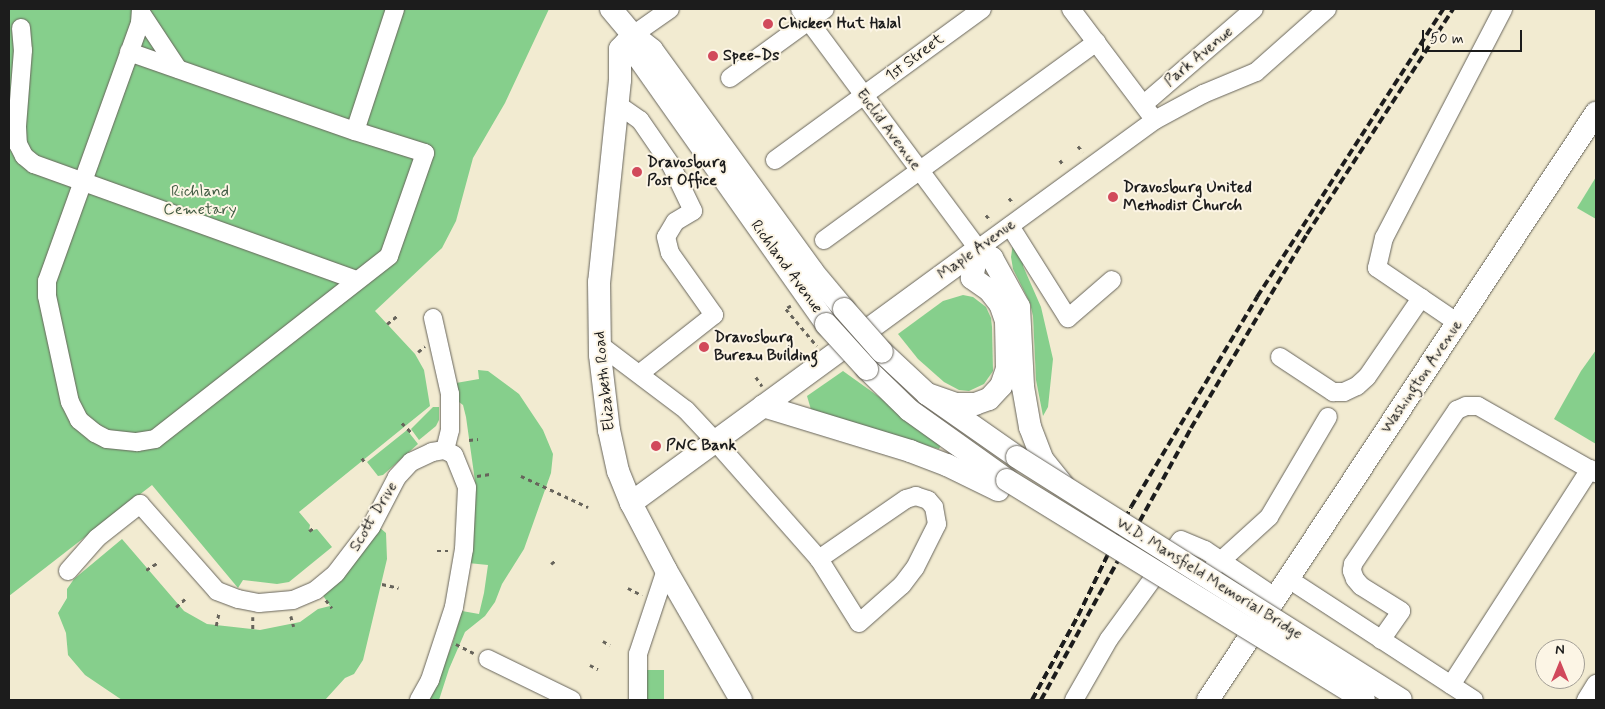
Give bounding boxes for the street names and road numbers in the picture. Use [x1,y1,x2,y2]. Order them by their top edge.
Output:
street label: Park Avenue [1160,22,1238,92]
street label: 1st Street [882,30,948,86]
street label: Euclid Avenue [852,87,924,173]
street label: Maple Avenue [933,214,1021,286]
street label: Richland Avenue [745,216,827,318]
street label: Washington Avenue [1377,317,1467,437]
street label: Elizabeth Road [590,330,620,432]
street label: Scott Drive [346,479,402,555]
street label: W.D. Mansfield Memorial Bridge [1110,512,1308,646]

